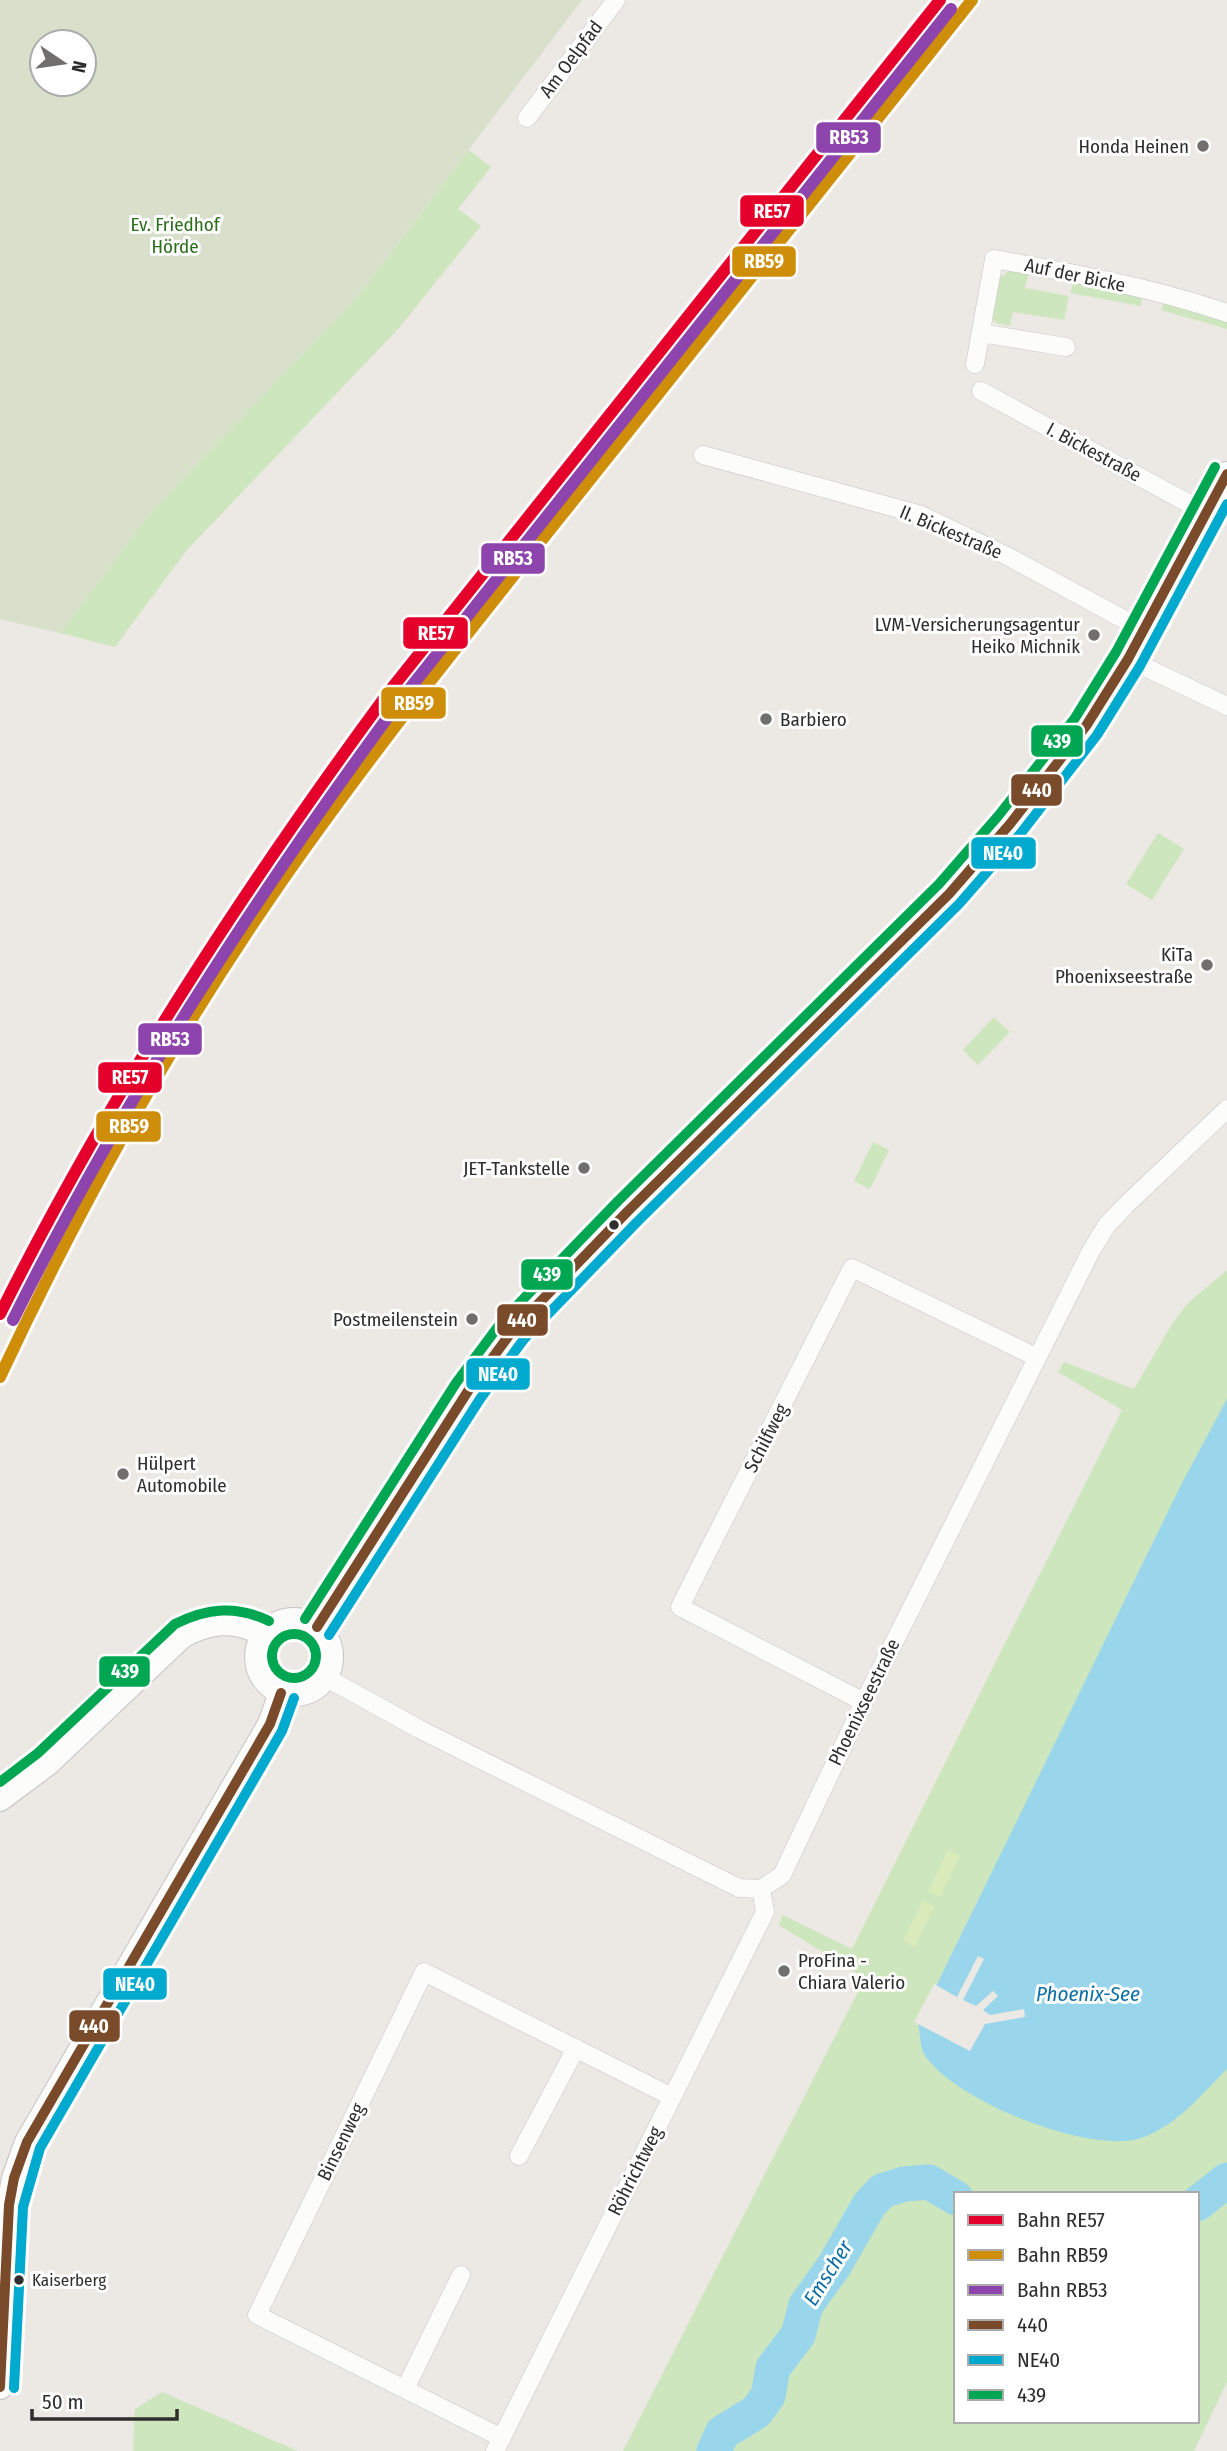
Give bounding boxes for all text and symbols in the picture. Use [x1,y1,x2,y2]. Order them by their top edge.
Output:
street label: Am Oelpfad [535,16,607,102]
north arrow [28,28,98,98]
text: N [67,59,92,75]
line badge: RB53 [815,121,882,154]
text: RB53 [829,126,869,149]
place label: Honda Heinen [1078,135,1189,158]
marker: Honda Heinen [1195,138,1211,154]
line badge: RE57 [739,194,805,228]
text: RE57 [754,200,790,223]
park label: Ev. Friedhof Hörde [130,213,221,258]
line badge: RB59 [731,245,797,278]
text: RB59 [744,250,784,273]
street label: Auf der Bicke [1023,253,1127,297]
street label: I. Bickestraße [1043,417,1145,487]
street label: II. Bickestraße [896,500,1006,564]
line badge: RB53 [480,542,546,575]
text: RB53 [493,547,533,570]
place label: LVM-Versicherungsagentur Heiko Michnik [875,613,1080,658]
line badge: RE57 [402,616,469,650]
text: RE57 [418,622,454,645]
marker: LVM-Versicherungsagentur Heiko Michnik [1086,627,1102,643]
line badge: RB59 [380,686,447,720]
text: RB59 [394,692,434,715]
place label: Barbiero [780,708,847,731]
marker: Barbiero [758,711,774,727]
line badge: 439 [1030,724,1084,758]
text: 439 [1043,730,1071,753]
line badge: 440 [1010,773,1063,807]
text: 440 [1022,779,1052,802]
line badge: NE40 [970,836,1037,870]
text: NE40 [983,842,1023,865]
place label: KiTa Phoenixseestraße [1055,943,1193,988]
marker: KiTa Phoenixseestraße [1199,957,1215,973]
line badge: RB53 [137,1022,203,1056]
text: RB53 [150,1028,190,1051]
line badge: RE57 [97,1061,163,1094]
text: RE57 [112,1066,148,1089]
line badge: RB59 [95,1110,162,1143]
text: RB59 [109,1115,149,1138]
place label: JET-Tankstelle [463,1157,570,1180]
marker: JET-Tankstelle [576,1160,592,1176]
unlabelled marker [607,1218,621,1232]
line badge: 439 [520,1258,574,1291]
text: 439 [533,1263,561,1286]
line badge: 440 [496,1303,549,1337]
place label: Postmeilenstein [333,1308,458,1331]
text: 440 [507,1309,537,1332]
marker: Postmeilenstein [464,1311,480,1327]
line badge: NE40 [465,1357,531,1391]
text: NE40 [478,1363,518,1386]
street label: Schilfweg [739,1400,793,1476]
place label: Hülpert Automobile [137,1452,227,1497]
marker: Hülpert Automobile [115,1466,131,1482]
street label: Phoenixseestraße [823,1635,905,1769]
line badge: 439 [98,1655,151,1688]
text: 439 [111,1660,139,1683]
place label: ProFina - Chiara Valerio [798,1949,905,1994]
marker: ProFina - Chiara Valerio [776,1963,792,1979]
line badge: NE40 [102,1967,168,2001]
text: NE40 [115,1973,155,1996]
water label: Phoenix-See [1036,1981,1140,2007]
line badge: 440 [68,2009,121,2043]
text: 440 [79,2015,109,2038]
street label: Binsenweg [312,2099,370,2185]
street label: Röhrichtweg [603,2123,667,2219]
legend [954,2192,1199,2423]
text: Bahn RE57 [1017,2207,1105,2233]
water label: Emscher [798,2235,858,2310]
text: Bahn RB59 [1017,2242,1108,2268]
place label: Kaiserberg [32,2270,106,2291]
marker: Kaiserberg [12,2273,26,2287]
text: Bahn RB53 [1017,2277,1108,2303]
text: 440 [1017,2312,1048,2338]
text: NE40 [1017,2347,1060,2373]
scale bar [32,2378,177,2422]
text: 439 [1017,2382,1046,2408]
text: 50 m [42,2389,84,2415]

